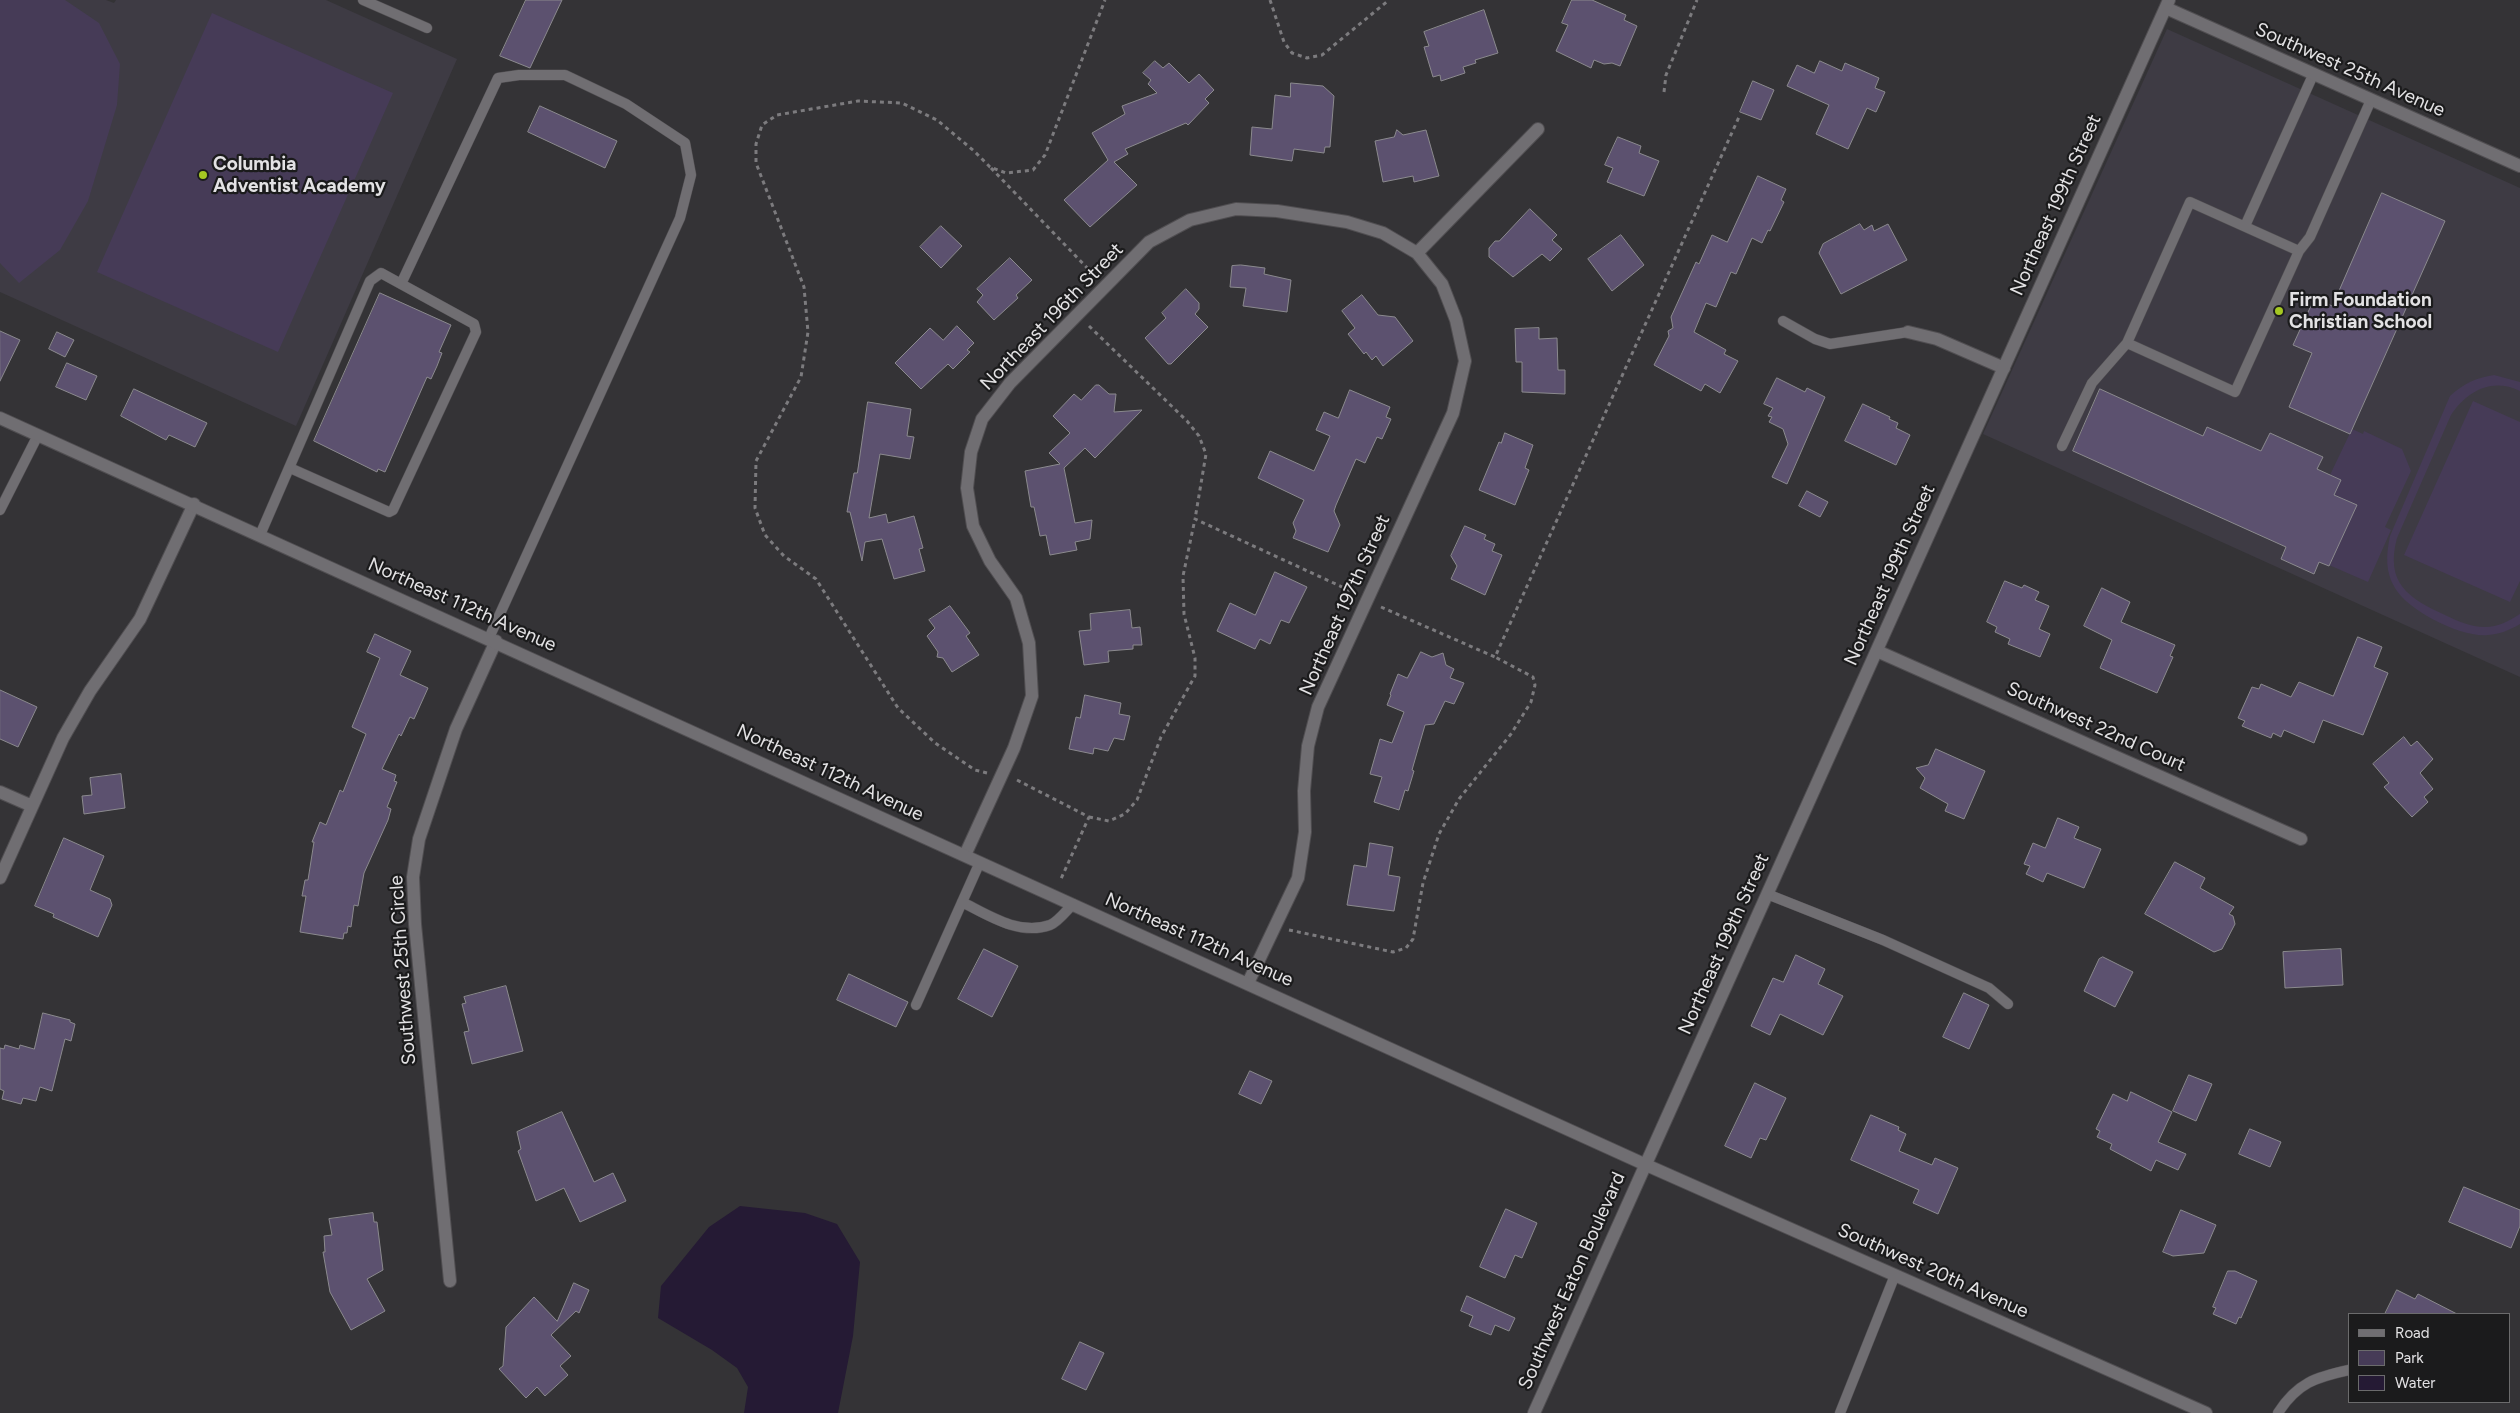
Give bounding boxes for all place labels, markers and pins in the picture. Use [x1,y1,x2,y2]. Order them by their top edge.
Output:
place label: Columbia Adventist Academy [213,153,386,197]
marker: Columbia Adventist Academy [197,169,209,181]
place label: Firm Foundation Christian School [2289,289,2432,333]
marker: Firm Foundation Christian School [2273,305,2285,317]

